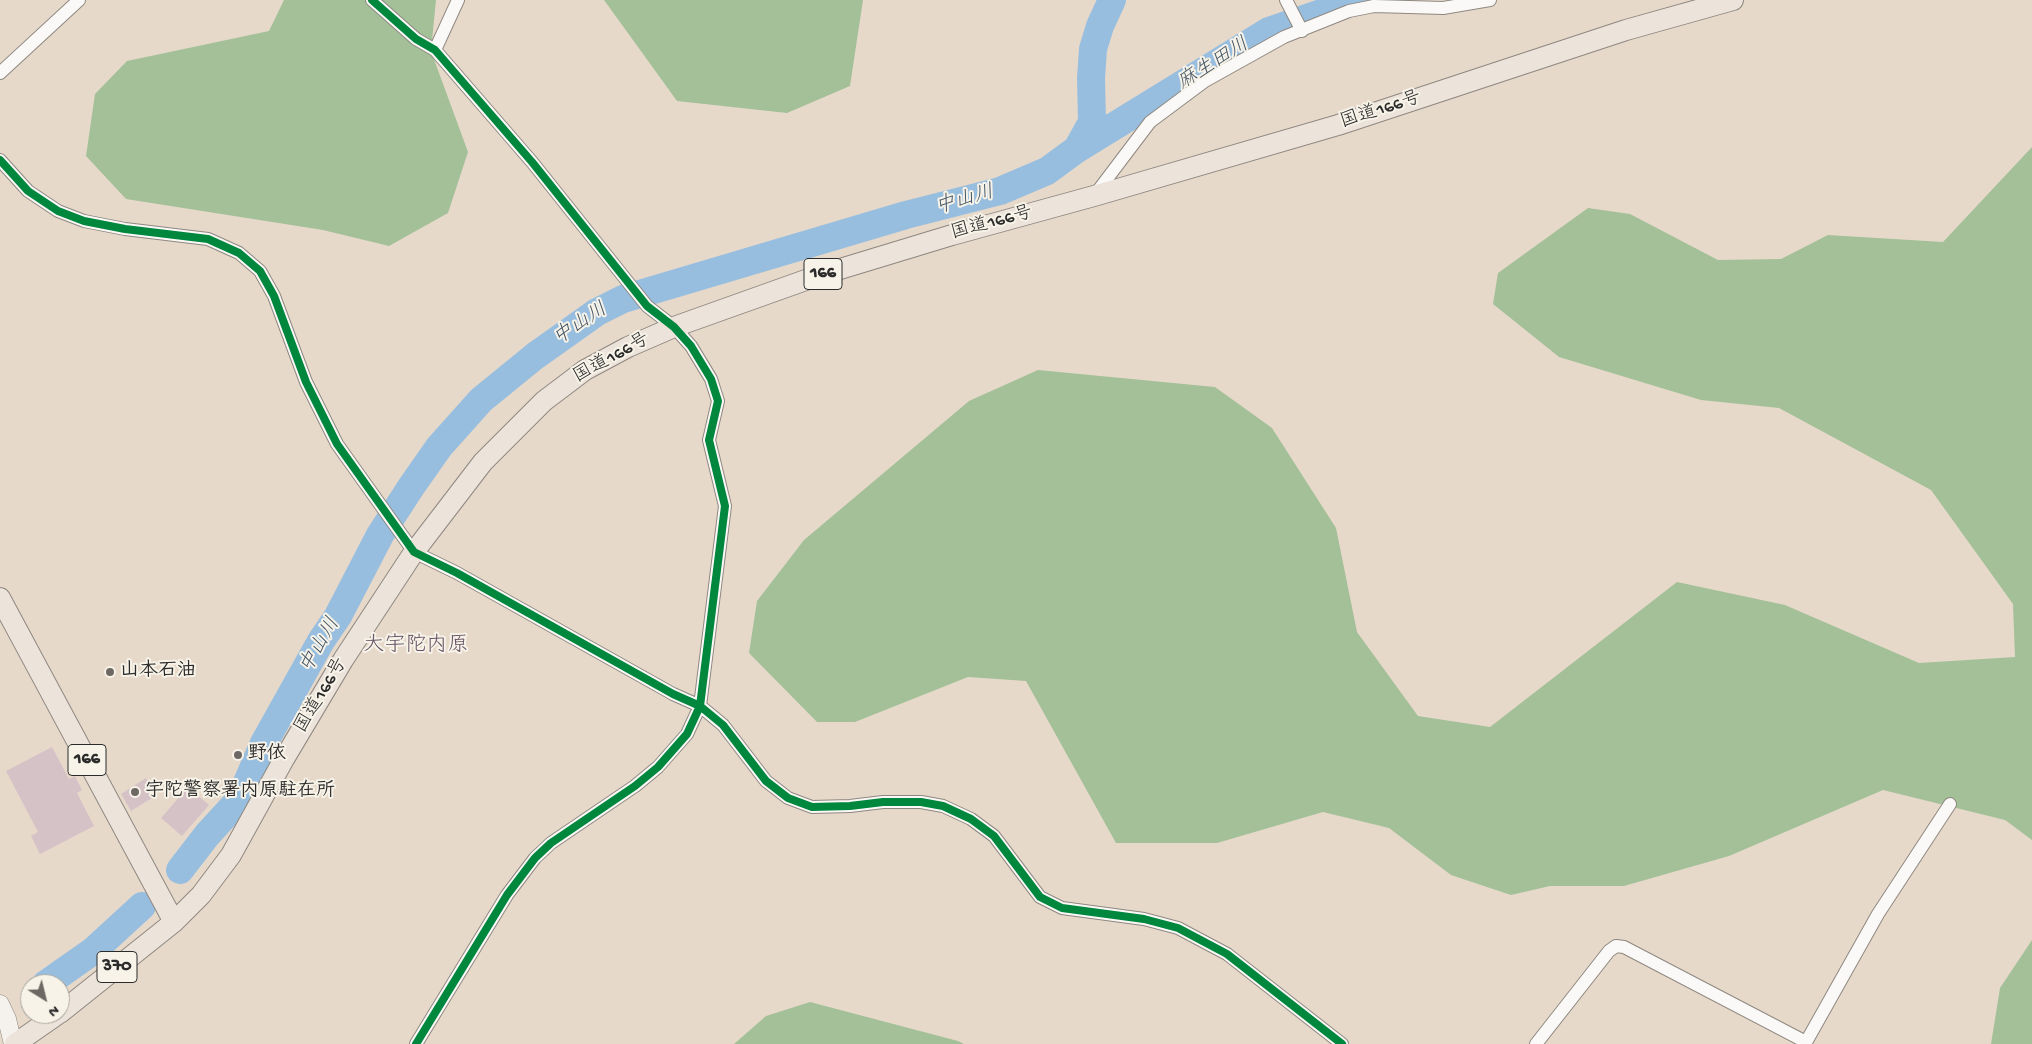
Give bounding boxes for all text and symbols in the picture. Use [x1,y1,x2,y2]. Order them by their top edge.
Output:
water label: 麻生田川 [1174,34,1254,96]
street label: 国道166号 [1338,87,1424,135]
water label: 中山川 [933,181,997,221]
street label: 国道166号 [949,202,1035,246]
road number: 166 [804,258,842,290]
water label: 中山川 [549,299,613,351]
street label: 国道166号 [570,329,654,389]
water label: 中山川 [296,614,346,678]
district label: 大宇陀内原 [364,634,468,660]
street label: 国道166号 [291,654,353,738]
place label: 山本石油 [120,661,196,683]
marker: 山本石油 [104,666,116,678]
road number: 166 [68,744,106,776]
place label: 野依 [248,744,286,766]
marker: 野依 [232,749,244,761]
place label: 宇陀警察署内原駐在所 [145,781,335,803]
marker: 宇陀警察署内原駐在所 [129,786,141,798]
road number: 370 [97,952,137,982]
north arrow [20,974,70,1024]
text: N [45,1001,62,1020]

